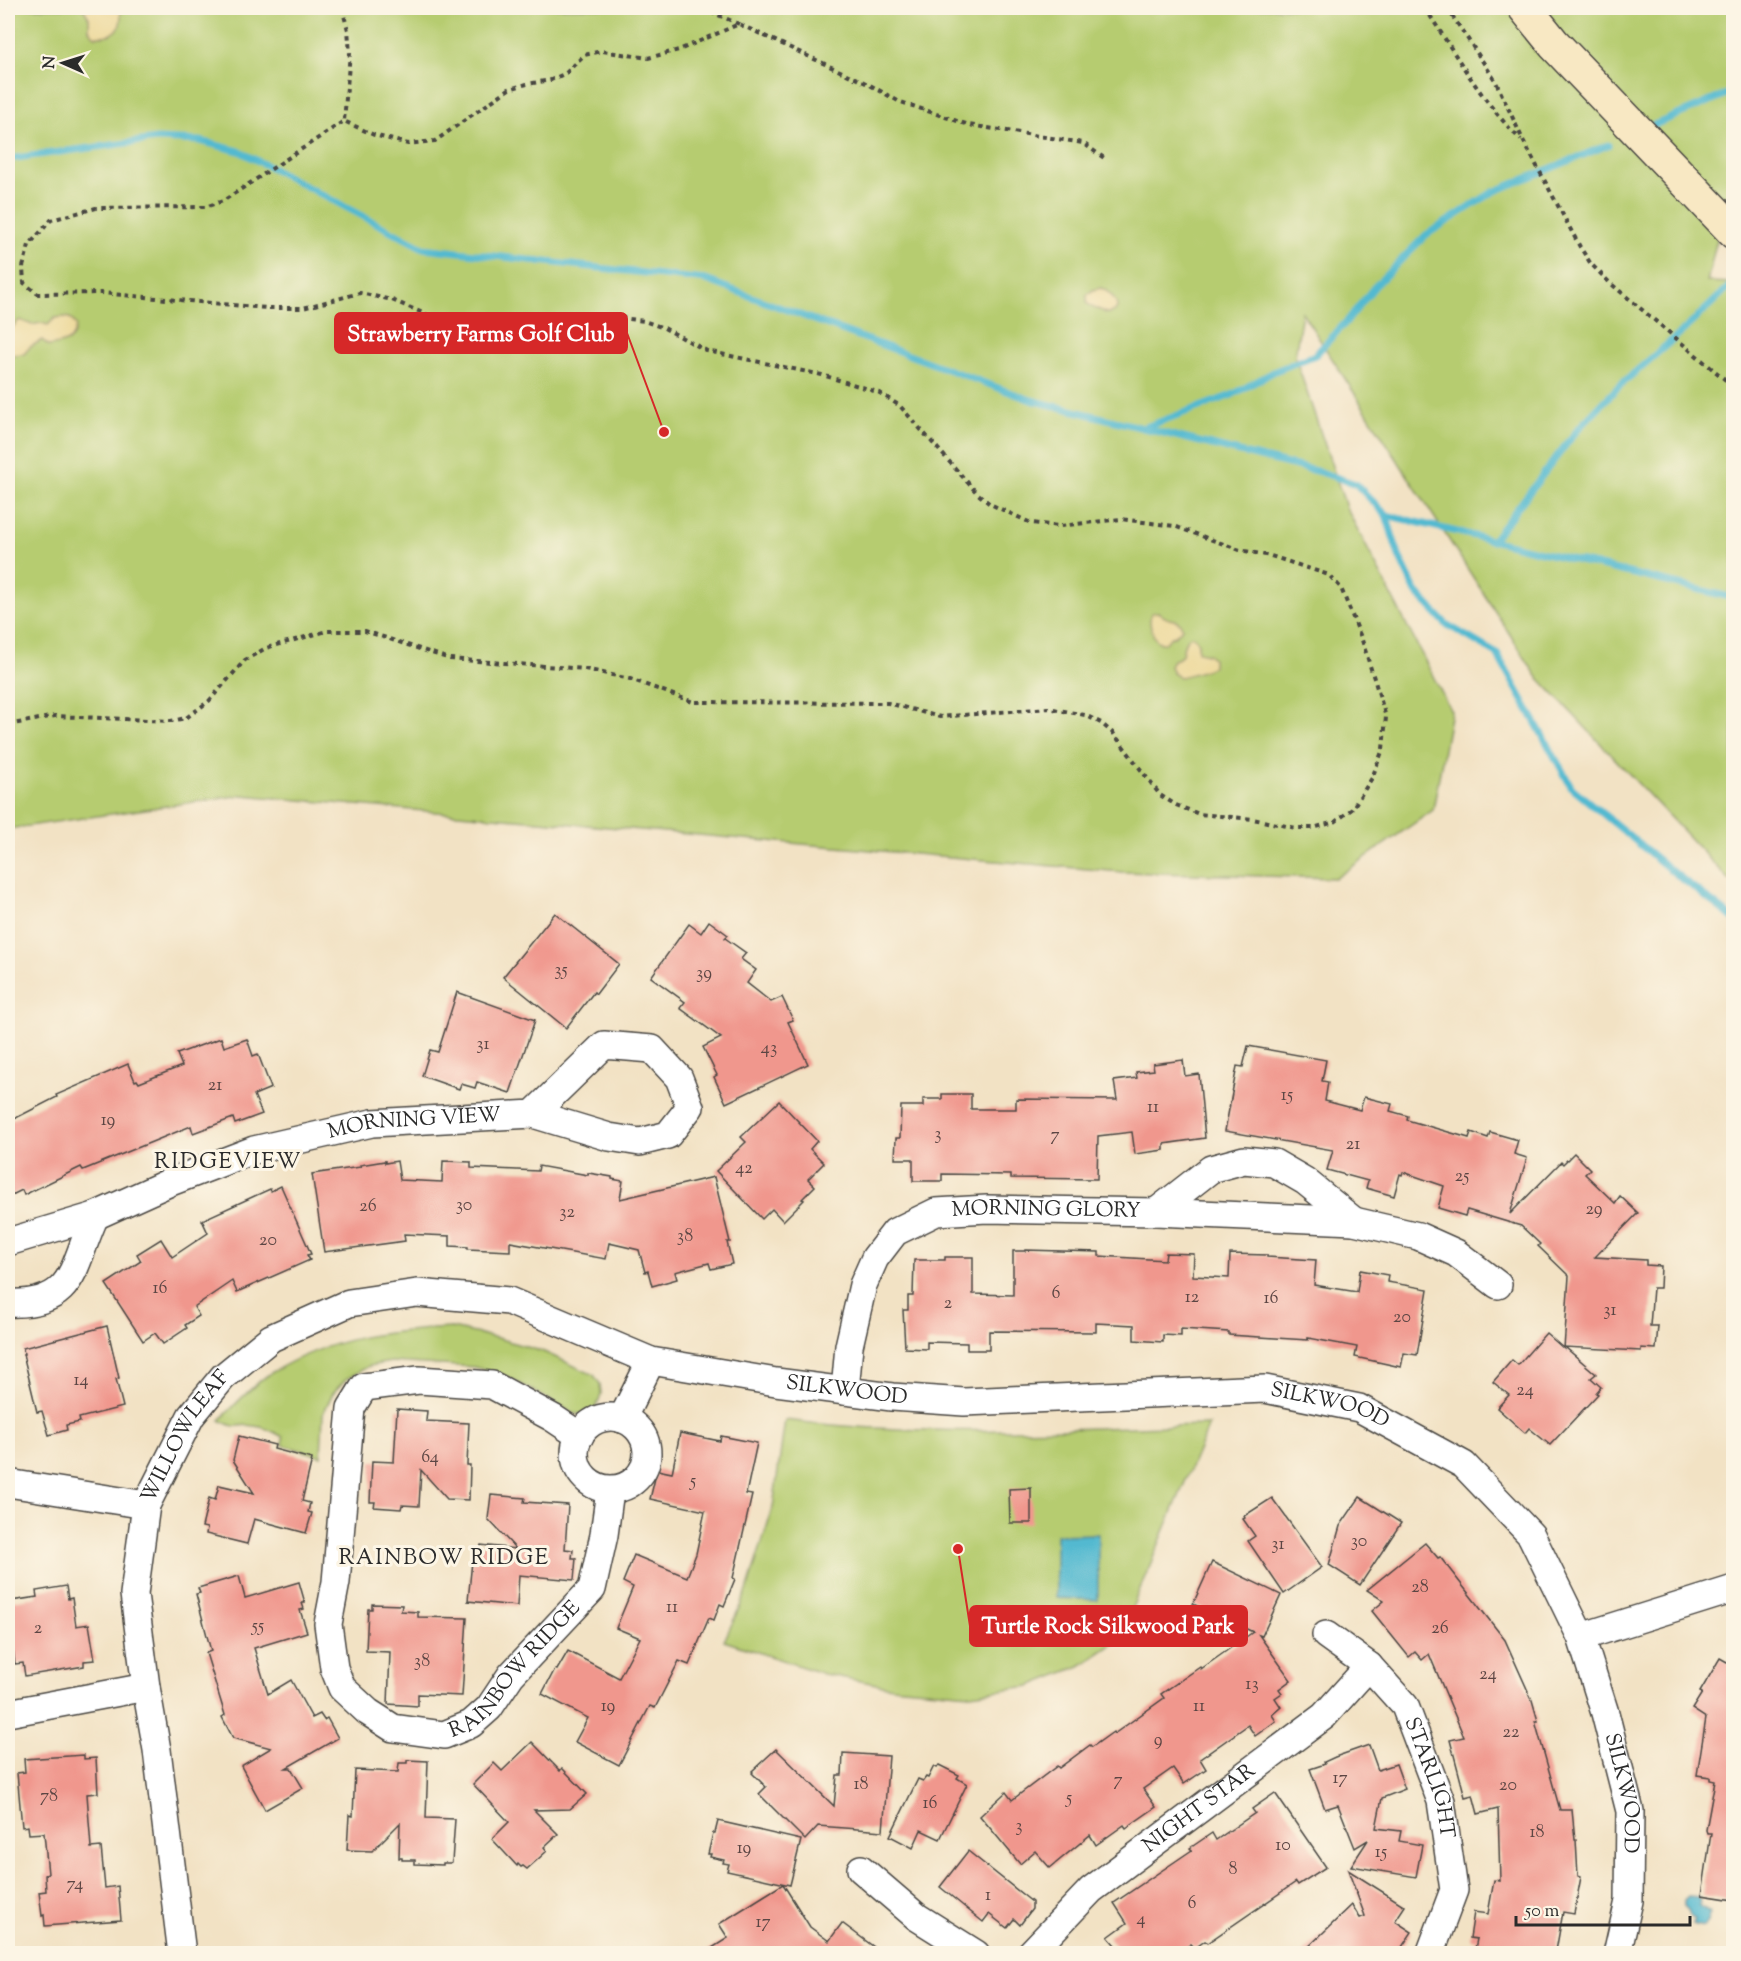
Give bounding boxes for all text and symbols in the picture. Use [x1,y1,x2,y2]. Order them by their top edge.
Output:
north arrow [33,33,93,93]
text: N [39,55,62,69]
callout: Strawberry Farms Golf Club [335,313,627,353]
text: Strawberry Farms Golf Club [347,320,615,352]
house number: 35 [554,958,568,984]
house number: 39 [696,961,712,987]
house number: 31 [476,1032,490,1058]
house number: 43 [761,1036,777,1062]
house number: 21 [208,1073,222,1099]
house number: 15 [1281,1083,1293,1109]
house number: 11 [1147,1095,1159,1121]
street label: MORNING VIEW [325,1101,502,1148]
house number: 19 [101,1108,116,1134]
house number: 3 [934,1122,942,1148]
house number: 7 [1050,1123,1060,1149]
house number: 21 [1346,1132,1360,1158]
district label: RIDGEVIEW [154,1147,302,1179]
house number: 42 [735,1156,753,1182]
house number: 25 [1455,1164,1469,1190]
house number: 30 [456,1193,472,1219]
house number: 26 [359,1194,377,1220]
street label: MORNING GLORY [951,1194,1141,1227]
house number: 29 [1585,1197,1603,1223]
house number: 32 [559,1200,575,1226]
house number: 38 [677,1224,693,1250]
house number: 20 [259,1228,277,1254]
house number: 16 [152,1276,168,1302]
house number: 6 [1052,1281,1061,1307]
house number: 12 [1185,1285,1200,1311]
house number: 16 [1263,1286,1279,1312]
house number: 2 [944,1291,953,1317]
house number: 31 [1603,1298,1617,1324]
house number: 20 [1393,1305,1411,1331]
street label: WILLOWLEAF [134,1364,237,1508]
house number: 14 [73,1368,89,1394]
street label: SILKWOOD [784,1368,909,1413]
street label: SILKWOOD [1268,1375,1394,1437]
house number: 24 [1516,1378,1534,1404]
house number: 64 [421,1445,439,1471]
house number: 5 [689,1469,696,1495]
house number: 30 [1351,1529,1367,1555]
house number: 31 [1271,1532,1285,1558]
district label: RAINBOW RIDGE [339,1543,549,1575]
house number: 28 [1411,1575,1429,1601]
street label: RAINBOW RIDGE [444,1594,588,1746]
house number: 11 [666,1595,678,1621]
callout: Turtle Rock Silkwood Park [970,1606,1247,1646]
text: Turtle Rock Silkwood Park [982,1612,1234,1644]
house number: 55 [251,1614,264,1640]
house number: 2 [34,1616,43,1642]
house number: 26 [1431,1616,1449,1642]
house number: 38 [414,1649,430,1675]
house number: 24 [1479,1662,1497,1688]
house number: 13 [1245,1672,1259,1698]
house number: 19 [601,1694,616,1720]
house number: 11 [1193,1694,1205,1720]
street label: STARLIGHT [1396,1713,1461,1840]
house number: 22 [1503,1720,1520,1746]
house number: 9 [1154,1728,1163,1754]
street label: SILKWOOD [1596,1730,1646,1854]
street label: NIGHT STAR [1137,1757,1262,1861]
house number: 17 [1332,1766,1348,1792]
house number: 7 [1113,1768,1123,1794]
house number: 18 [853,1772,869,1798]
house number: 20 [1499,1773,1517,1799]
house number: 78 [40,1784,58,1810]
house number: 5 [1065,1786,1072,1812]
house number: 16 [922,1791,938,1817]
house number: 3 [1015,1814,1023,1840]
house number: 18 [1529,1820,1545,1846]
house number: 10 [1275,1833,1291,1859]
house number: 19 [737,1836,752,1862]
house number: 15 [1375,1840,1387,1866]
house number: 8 [1229,1857,1238,1883]
house number: 74 [67,1872,83,1898]
house number: 1 [985,1883,991,1909]
scale bar [1516,1889,1690,1927]
house number: 6 [1188,1891,1197,1917]
text: 50 m [1524,1899,1560,1925]
house number: 4 [1136,1907,1146,1933]
house number: 17 [755,1910,771,1936]

